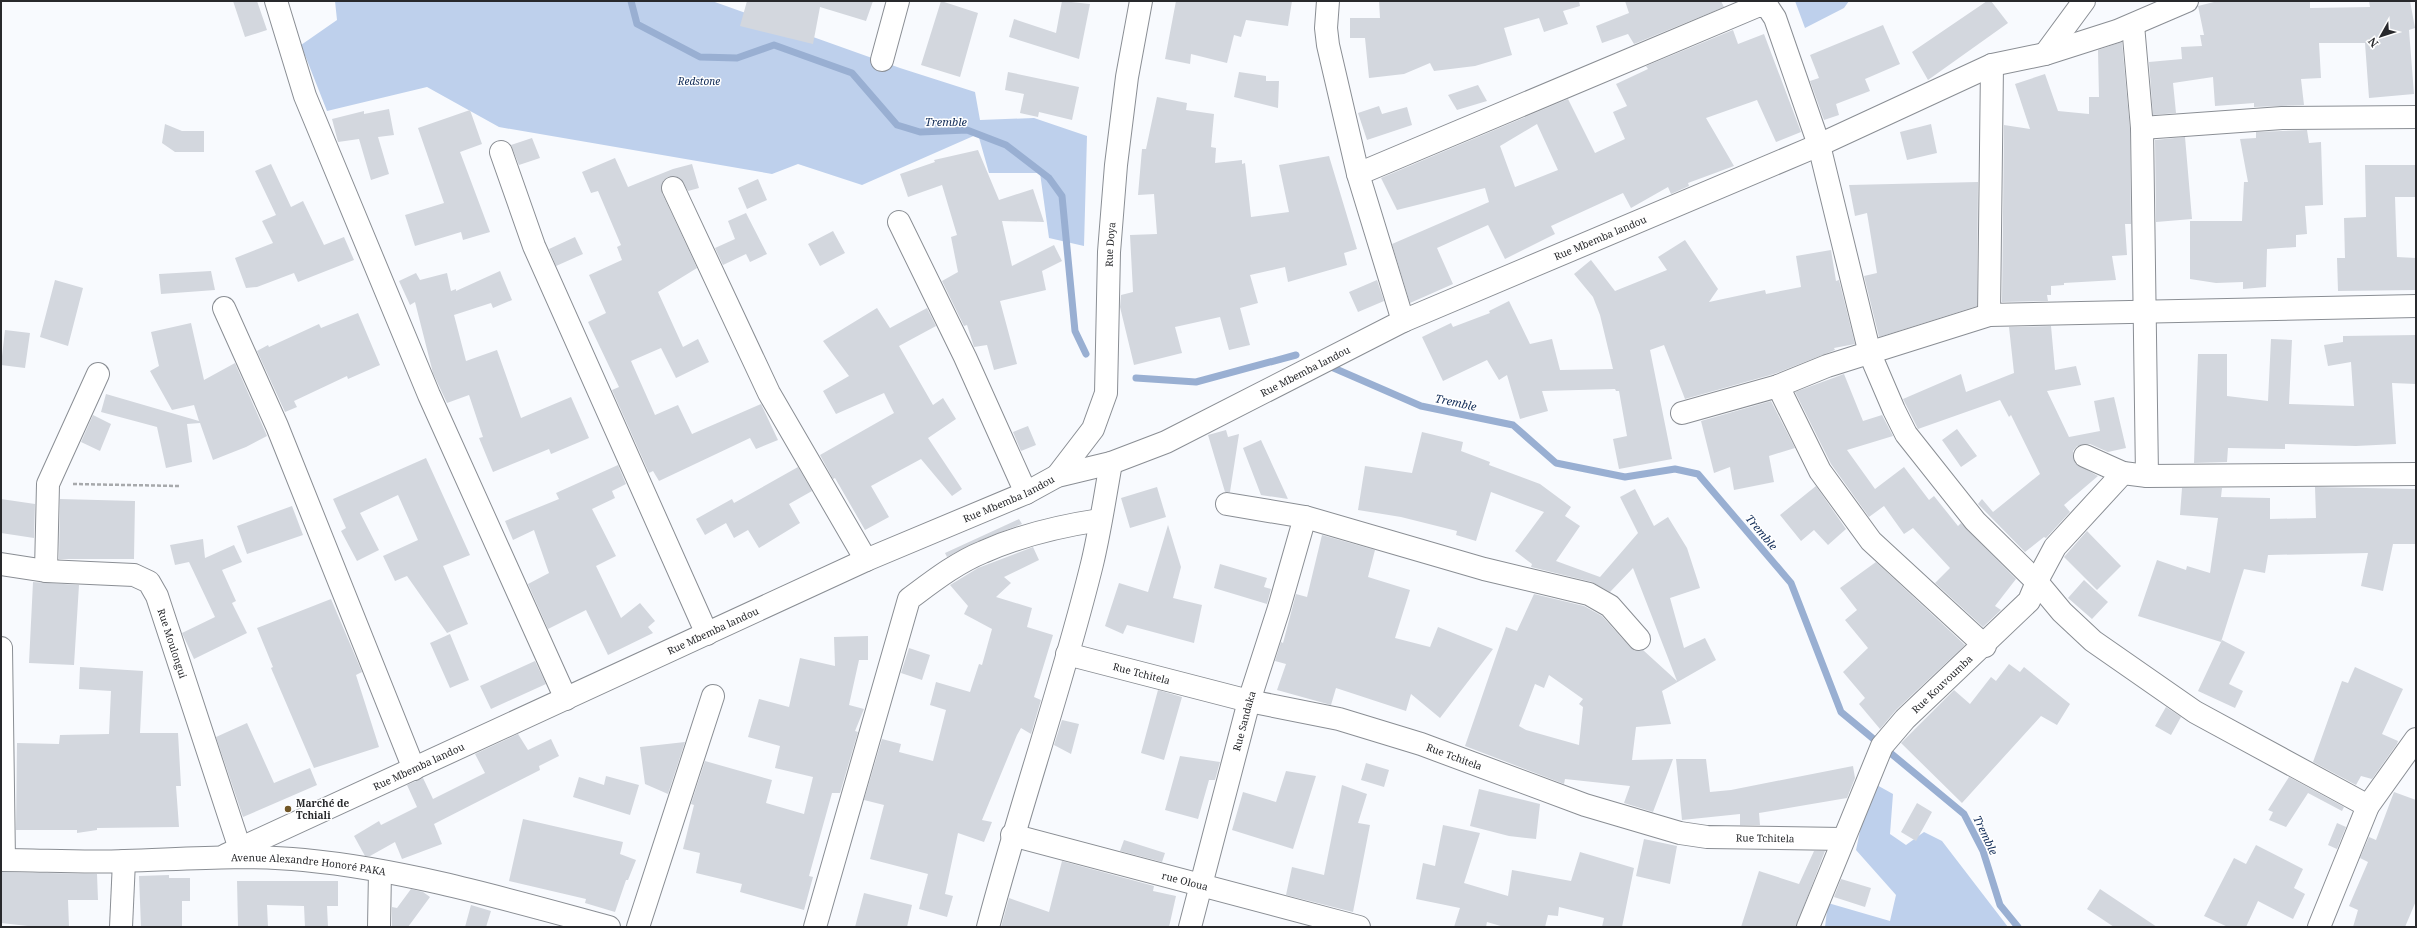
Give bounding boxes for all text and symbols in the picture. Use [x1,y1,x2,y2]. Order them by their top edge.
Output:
north arrow [2361,16,2401,56]
text: N [2364,34,2381,51]
park label: Redstone [677,74,720,88]
water label: Tremble [925,114,968,129]
street label: Rue Mbemba landou [1552,212,1649,263]
street label: Rue Doya [1102,221,1118,267]
street label: Rue Mbemba landou [1258,342,1353,400]
water label: Tremble [1434,390,1479,414]
street label: Rue Mbemba landou [961,471,1057,526]
water label: Tremble [1743,511,1782,553]
street label: Rue Mbemba landou [665,603,761,658]
street label: Rue Moulongui [155,606,191,681]
street label: Rue Kouvoumba [1908,651,1976,716]
street label: Rue Tchitela [1111,659,1172,687]
street label: Rue Sandaka [1229,689,1259,753]
street label: Rue Mbemba landou [371,739,467,793]
street label: Rue Tchitela [1424,740,1485,773]
place label: Marché de Tchiali [296,796,349,822]
marker: Marché de Tchiali [283,804,293,814]
water label: Tremble [1970,813,2002,858]
street label: Rue Tchitela [1736,830,1795,845]
street label: Avenue Alexandre Honoré PAKA [231,850,388,879]
street label: rue Oloua [1160,868,1210,894]

